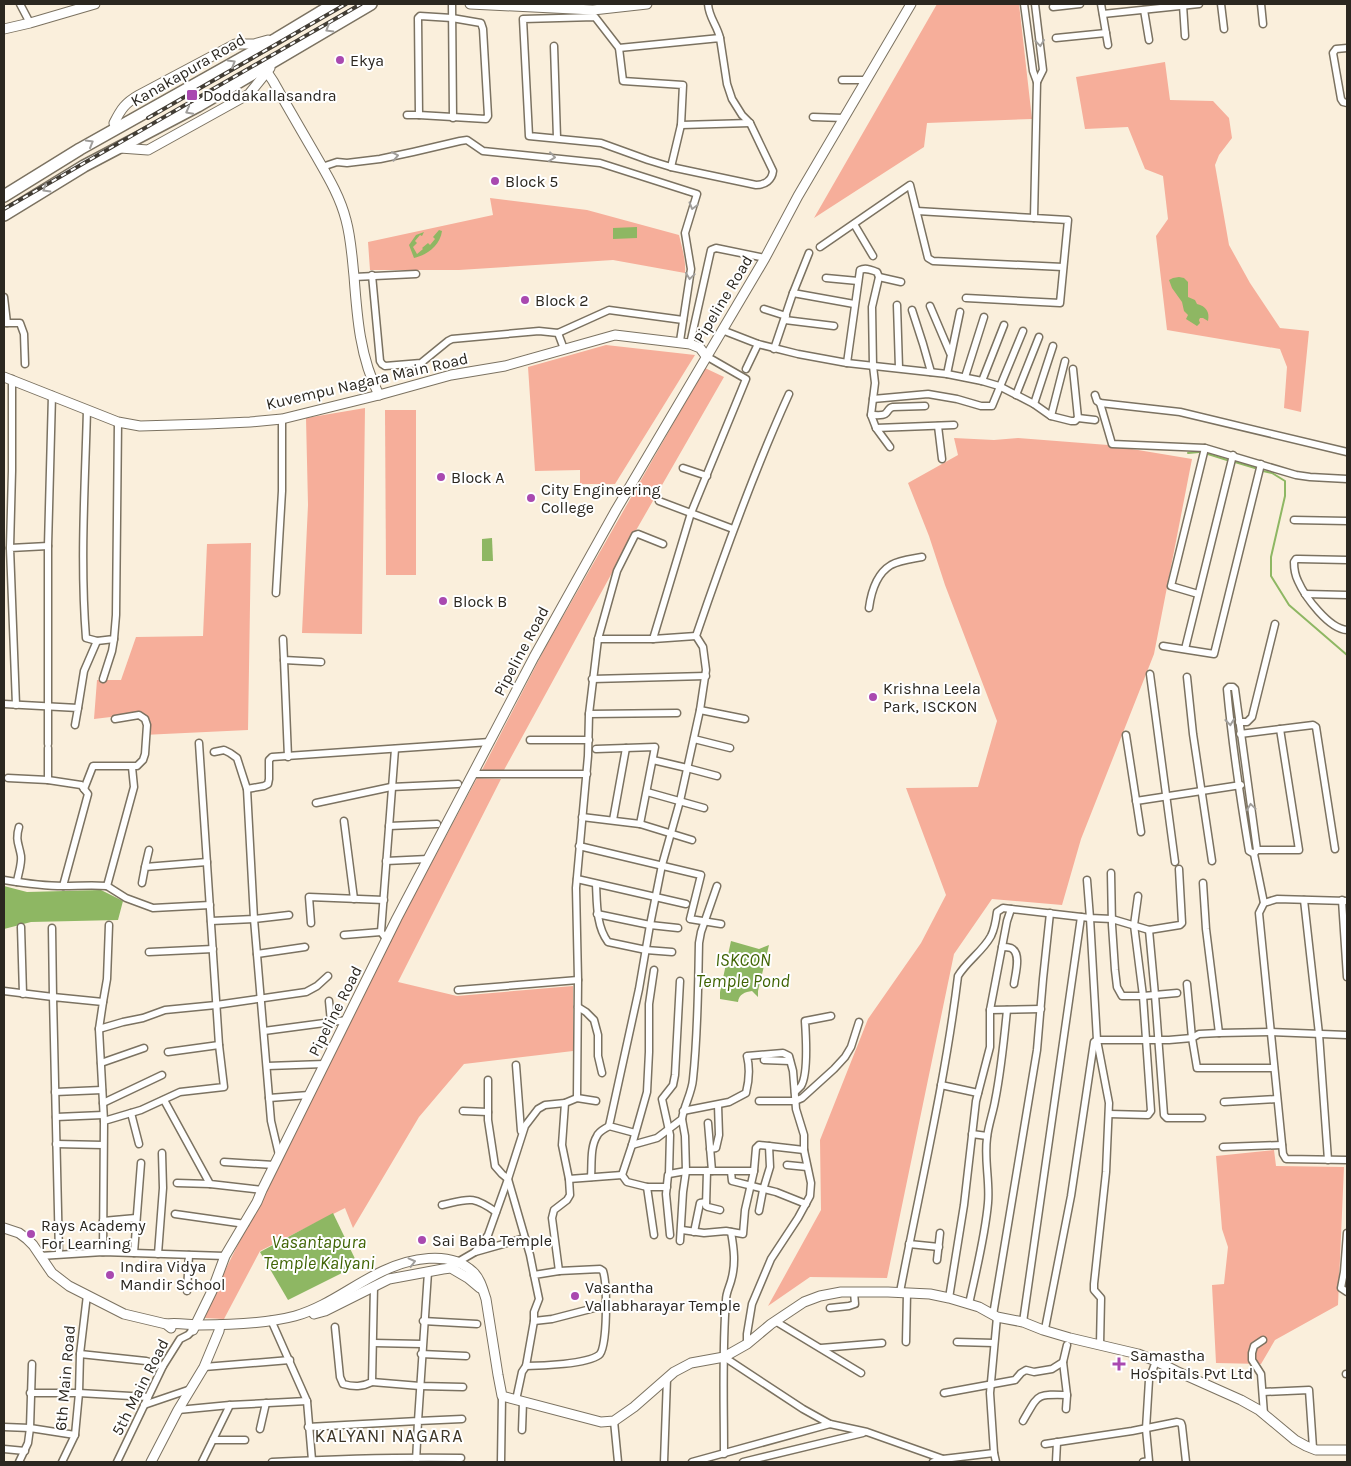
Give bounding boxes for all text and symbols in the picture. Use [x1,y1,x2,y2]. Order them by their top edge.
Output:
one-way arrow [325,22,334,32]
street label: Kanakapura Road [127,29,249,111]
one-way arrow [1034,40,1045,48]
place label: Ekya [350,51,384,70]
marker: Ekya [334,54,346,66]
one-way arrow [227,60,236,70]
place label: Doddakallasandra [203,86,337,105]
marker: Doddakallasandra [185,88,199,102]
one-way arrow [185,104,194,114]
one-way arrow [85,140,94,150]
one-way arrow [391,151,400,161]
one-way arrow [549,151,557,162]
place label: Block 5 [505,172,558,191]
marker: Block 5 [489,175,501,187]
one-way arrow [43,182,52,192]
one-way arrow [689,202,699,210]
street label: Pipeline Road [689,252,757,346]
one-way arrow [685,272,695,281]
place label: Block 2 [535,291,589,310]
marker: Block 2 [519,294,531,306]
street label: Kuvempu Nagara Main Road [264,348,470,414]
place label: Block A [451,468,504,487]
marker: Block A [435,471,447,483]
place label: City Engineering College [541,480,661,517]
marker: City Engineering College [525,492,537,504]
place label: Block B [453,592,507,611]
marker: Block B [437,595,449,607]
street label: Pipeline Road [489,603,553,699]
place label: Krishna Leela Park, ISCKON [883,679,981,716]
marker: Krishna Leela Park, ISCKON [867,691,879,703]
one-way arrow [1224,719,1235,727]
one-way arrow [1246,802,1256,811]
water label: ISKCON Temple Pond [696,949,790,992]
street label: Pipeline Road [304,963,366,1059]
place label: Rays Academy For Learning [41,1216,146,1253]
marker: Rays Academy For Learning [25,1228,37,1240]
water label: Vasantapura Temple Kalyani [263,1231,375,1274]
place label: Sai Baba Temple [432,1231,552,1250]
marker: Sai Baba Temple [416,1234,428,1246]
place label: Indira Vidya Mandir School [120,1257,225,1294]
one-way arrow [407,1257,416,1268]
marker: Indira Vidya Mandir School [104,1269,116,1281]
place label: Vasantha Vallabharayar Temple [585,1278,740,1315]
marker: Vasantha Vallabharayar Temple [569,1290,581,1302]
street label: 6th Main Road [51,1324,79,1432]
street label: 5th Main Road [107,1335,173,1439]
place label: Samastha Hospitals Pvt Ltd [1130,1346,1253,1383]
marker: Samastha Hospitals Pvt Ltd [1112,1357,1126,1371]
district label: KALYANI NAGARA [314,1425,464,1447]

